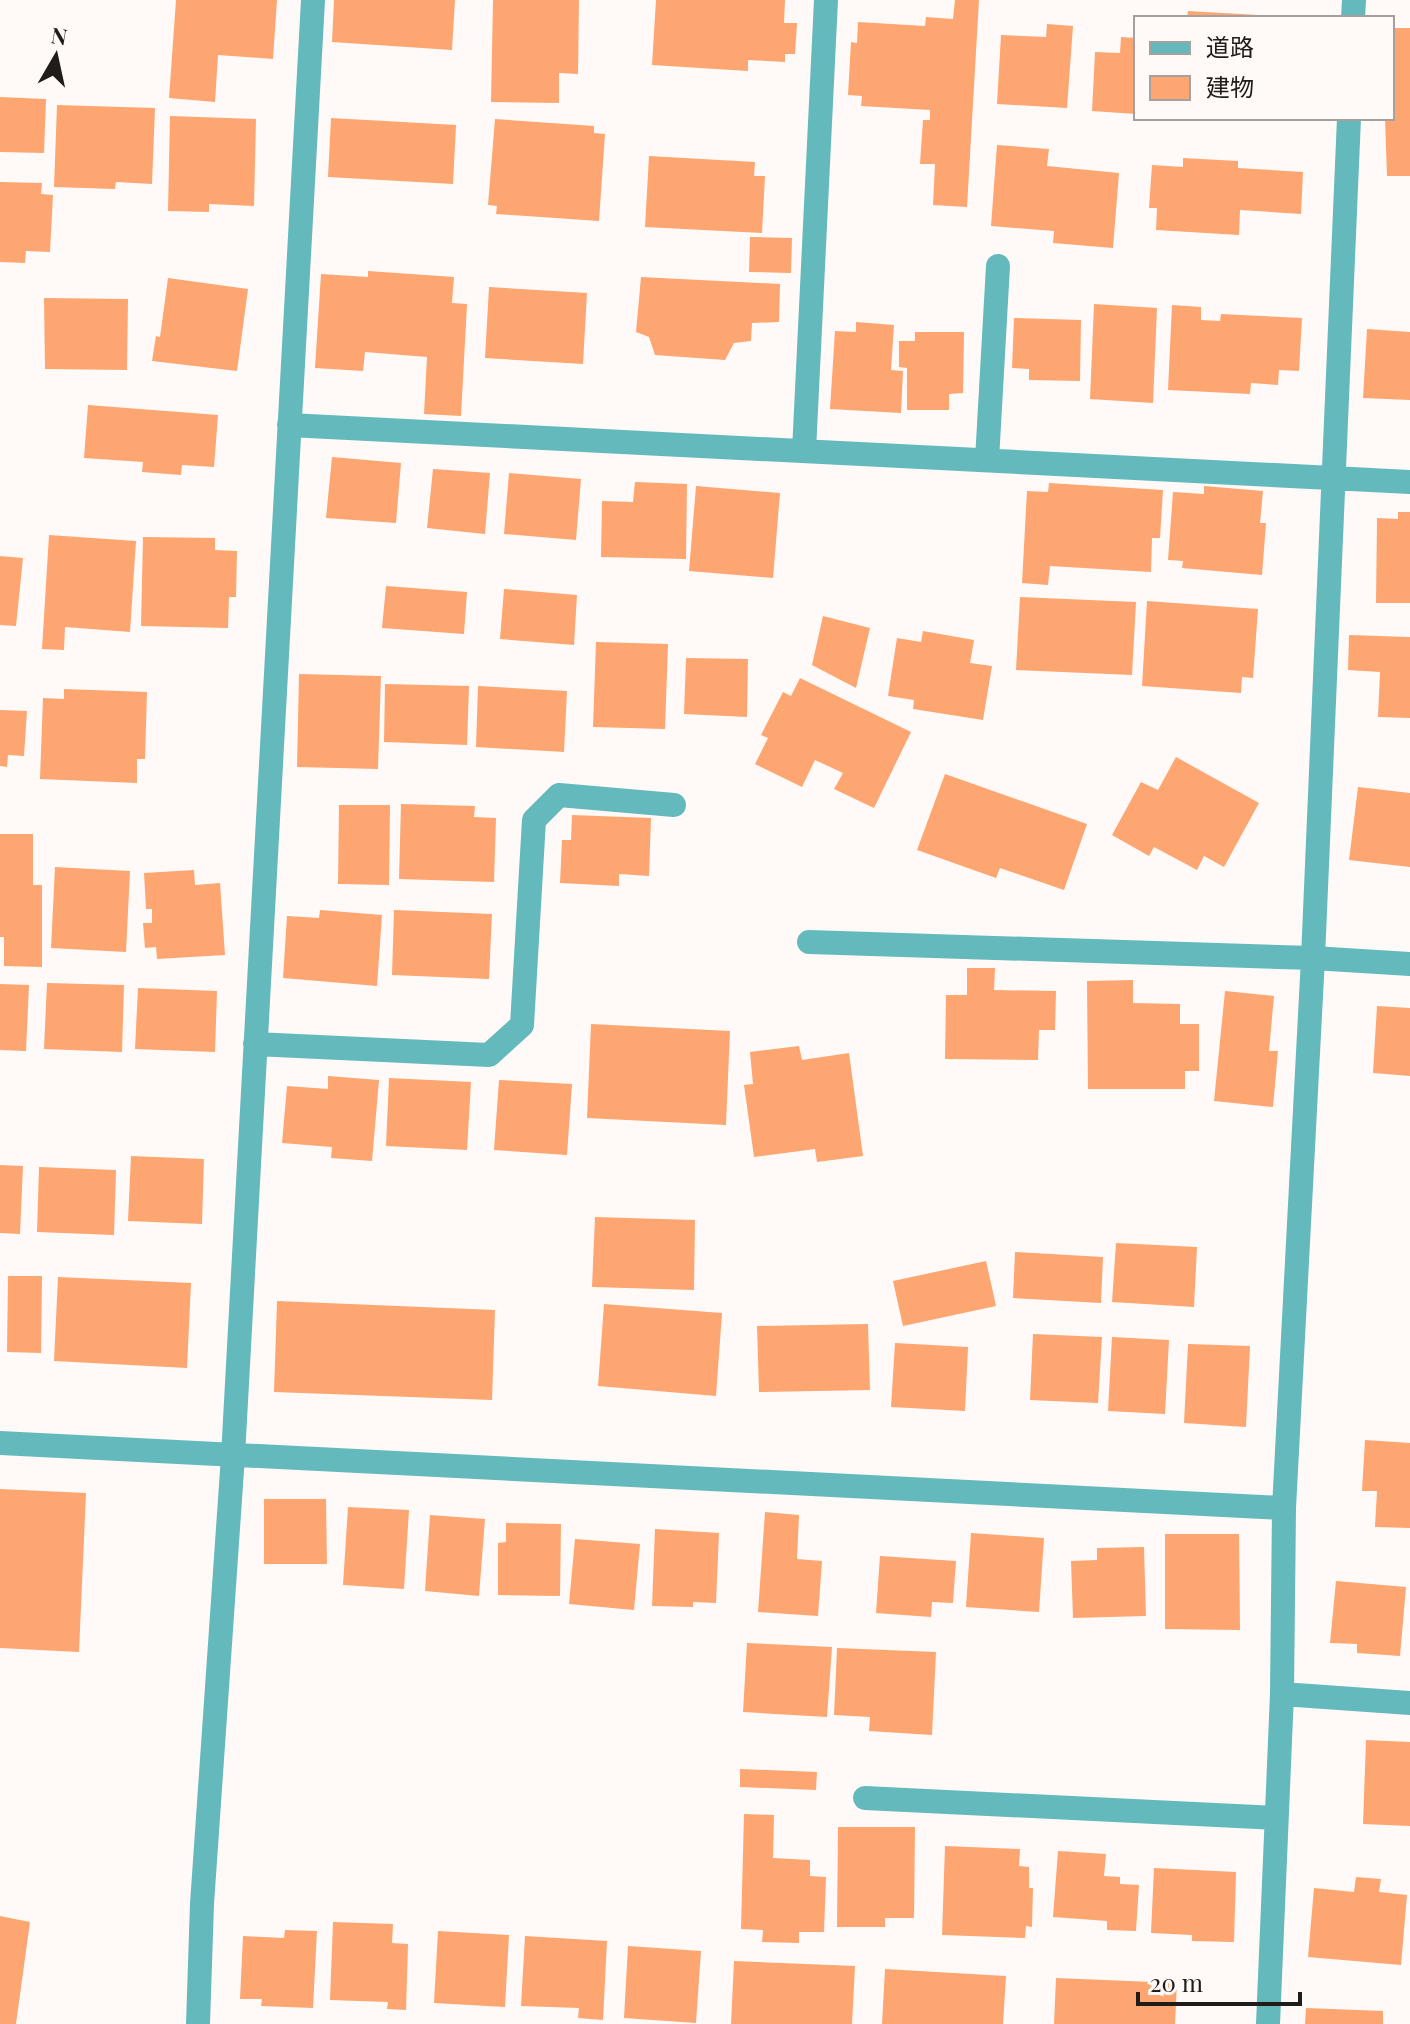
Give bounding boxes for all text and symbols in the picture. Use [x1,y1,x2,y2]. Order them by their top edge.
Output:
north arrow [16,16,96,96]
legend [1134,16,1394,120]
text: N [49,19,70,51]
text: 道路 [1206,30,1254,62]
text: 建物 [1206,70,1254,102]
scale bar [1138,1956,1300,2006]
text: 20 m [1150,1966,1203,1998]

